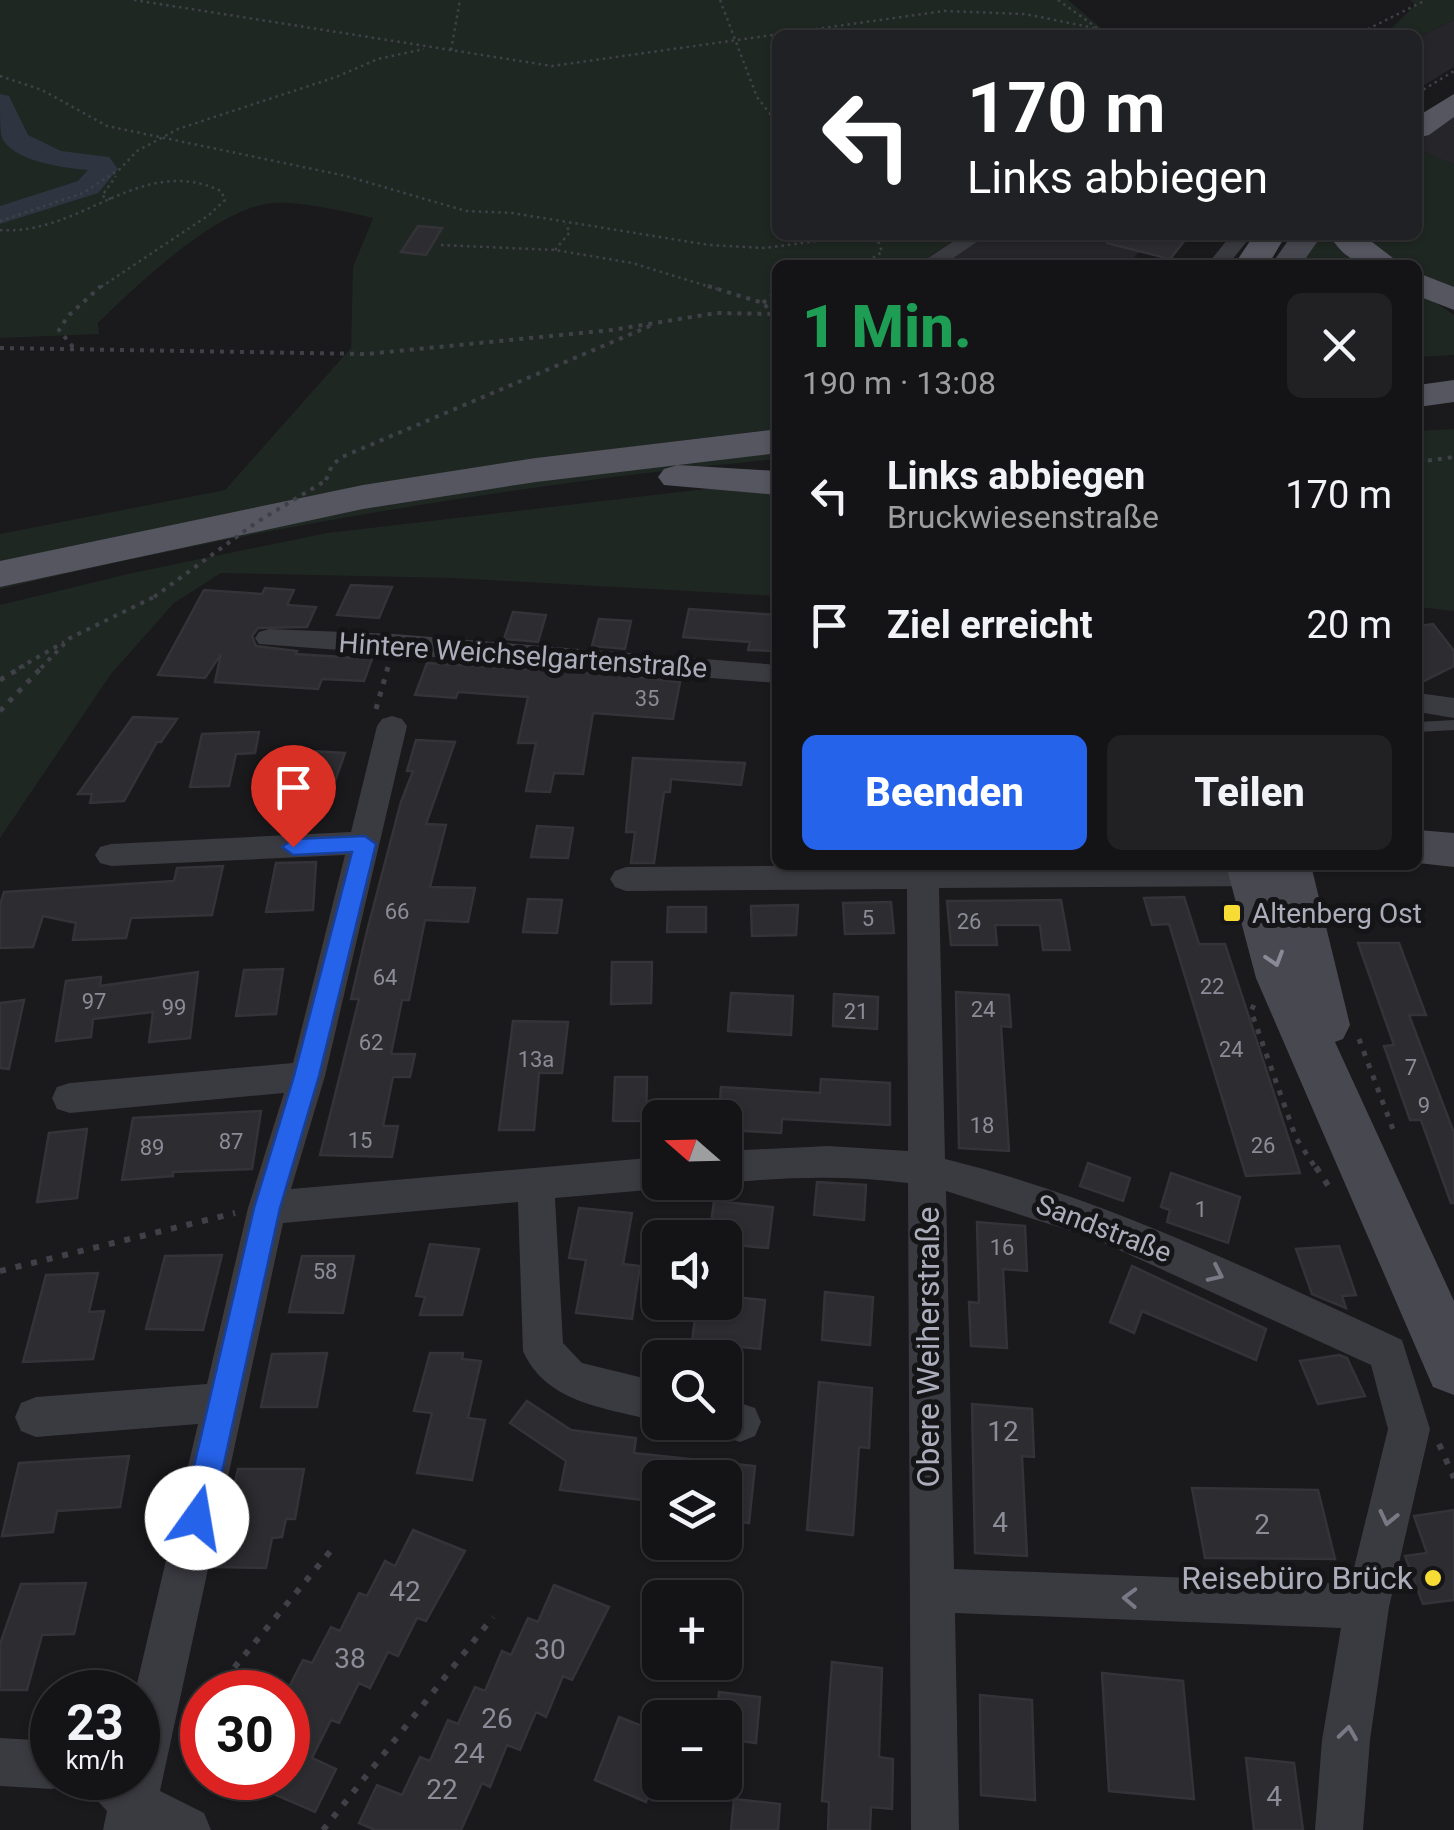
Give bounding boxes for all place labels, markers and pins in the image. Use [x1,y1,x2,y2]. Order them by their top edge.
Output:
pin [251,745,336,848]
place label: Altenberg Ost [1252,897,1422,930]
marker: Altenberg Ost [1221,902,1243,924]
place label: Reisebüro Brück [1181,1559,1414,1597]
marker: Reisebüro Brück [1422,1567,1444,1589]

